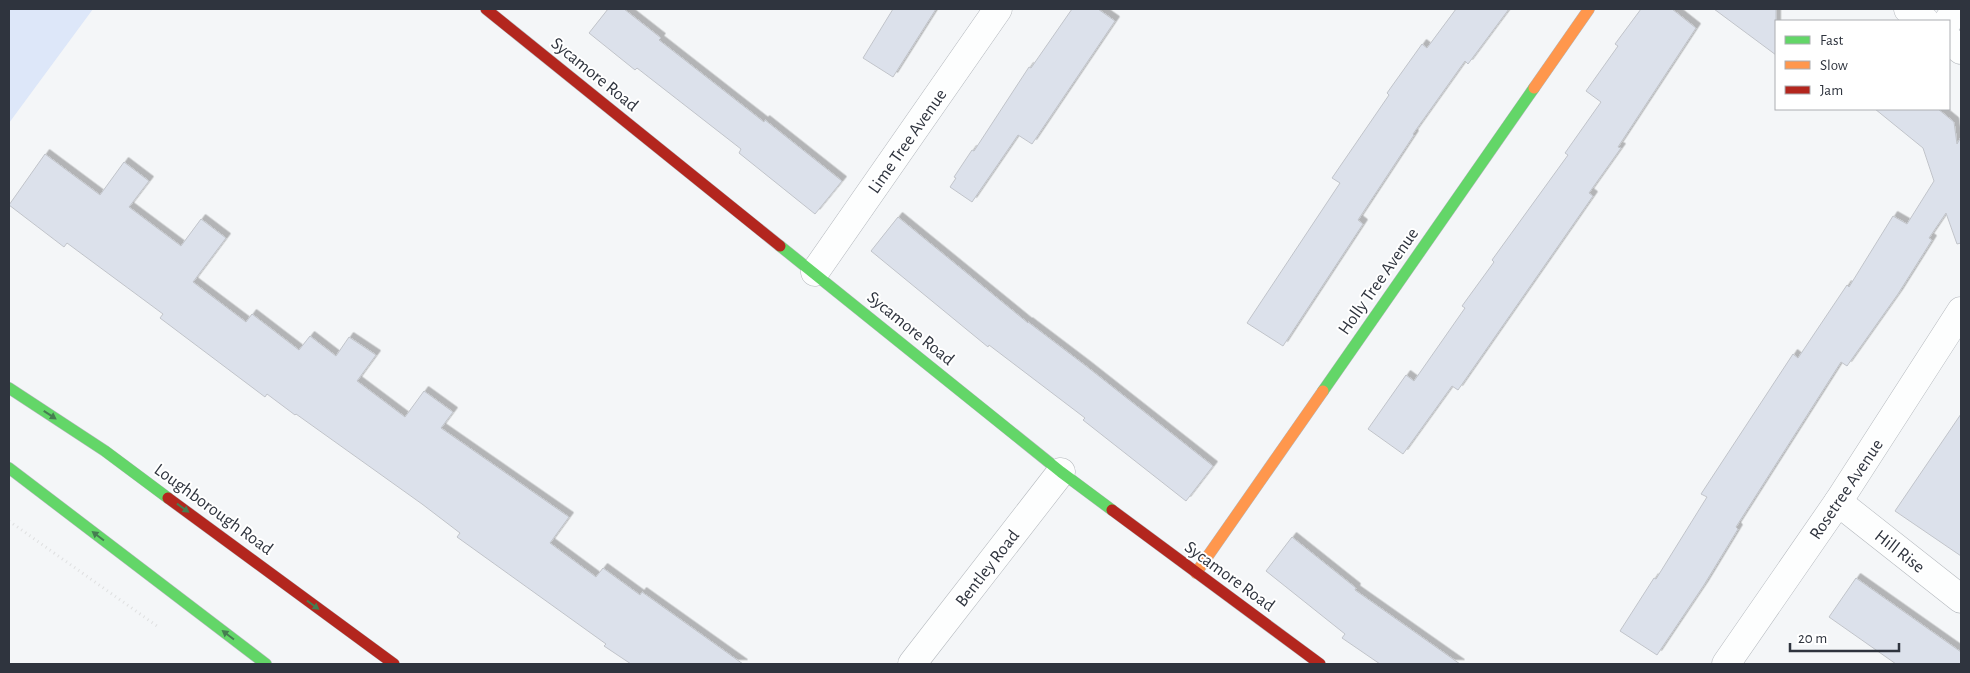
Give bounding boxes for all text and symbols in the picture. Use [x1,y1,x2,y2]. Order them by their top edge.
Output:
legend [1775,20,1950,110]
text: Fast [1820,33,1844,48]
street label: Sycamore Road [547,34,641,115]
text: Slow [1820,58,1848,73]
text: Jam [1820,83,1843,98]
street label: Lime Tree Avenue [865,86,950,197]
street label: Holly Tree Avenue [1335,225,1422,338]
street label: Sycamore Road [863,288,957,369]
one-way arrow [43,410,56,420]
street label: Rosetree Avenue [1807,436,1887,543]
street label: Loughborough Road [151,461,276,559]
one-way arrow [176,503,190,513]
street label: Bentley Road [952,527,1023,610]
street label: Hill Rise [1871,527,1928,577]
one-way arrow [92,531,105,542]
street label: Sycamore Road [1181,538,1278,615]
one-way arrow [306,599,319,610]
scale bar [1790,620,1899,652]
one-way arrow [222,629,235,640]
text: 20 m [1798,631,1827,646]

